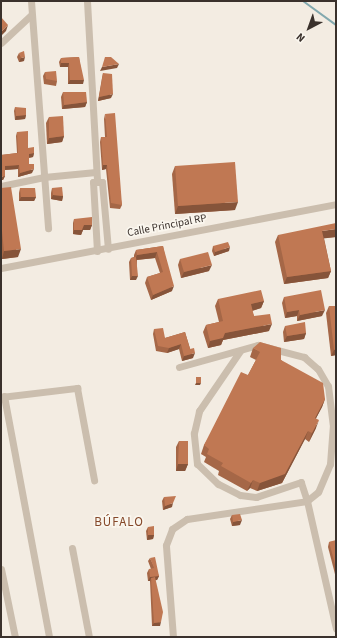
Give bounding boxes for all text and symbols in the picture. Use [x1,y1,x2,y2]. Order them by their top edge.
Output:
north arrow [289,8,329,48]
text: N [293,29,308,46]
street label: Calle Principal RP [126,212,208,240]
district label: BÚFALO [94,514,144,530]

